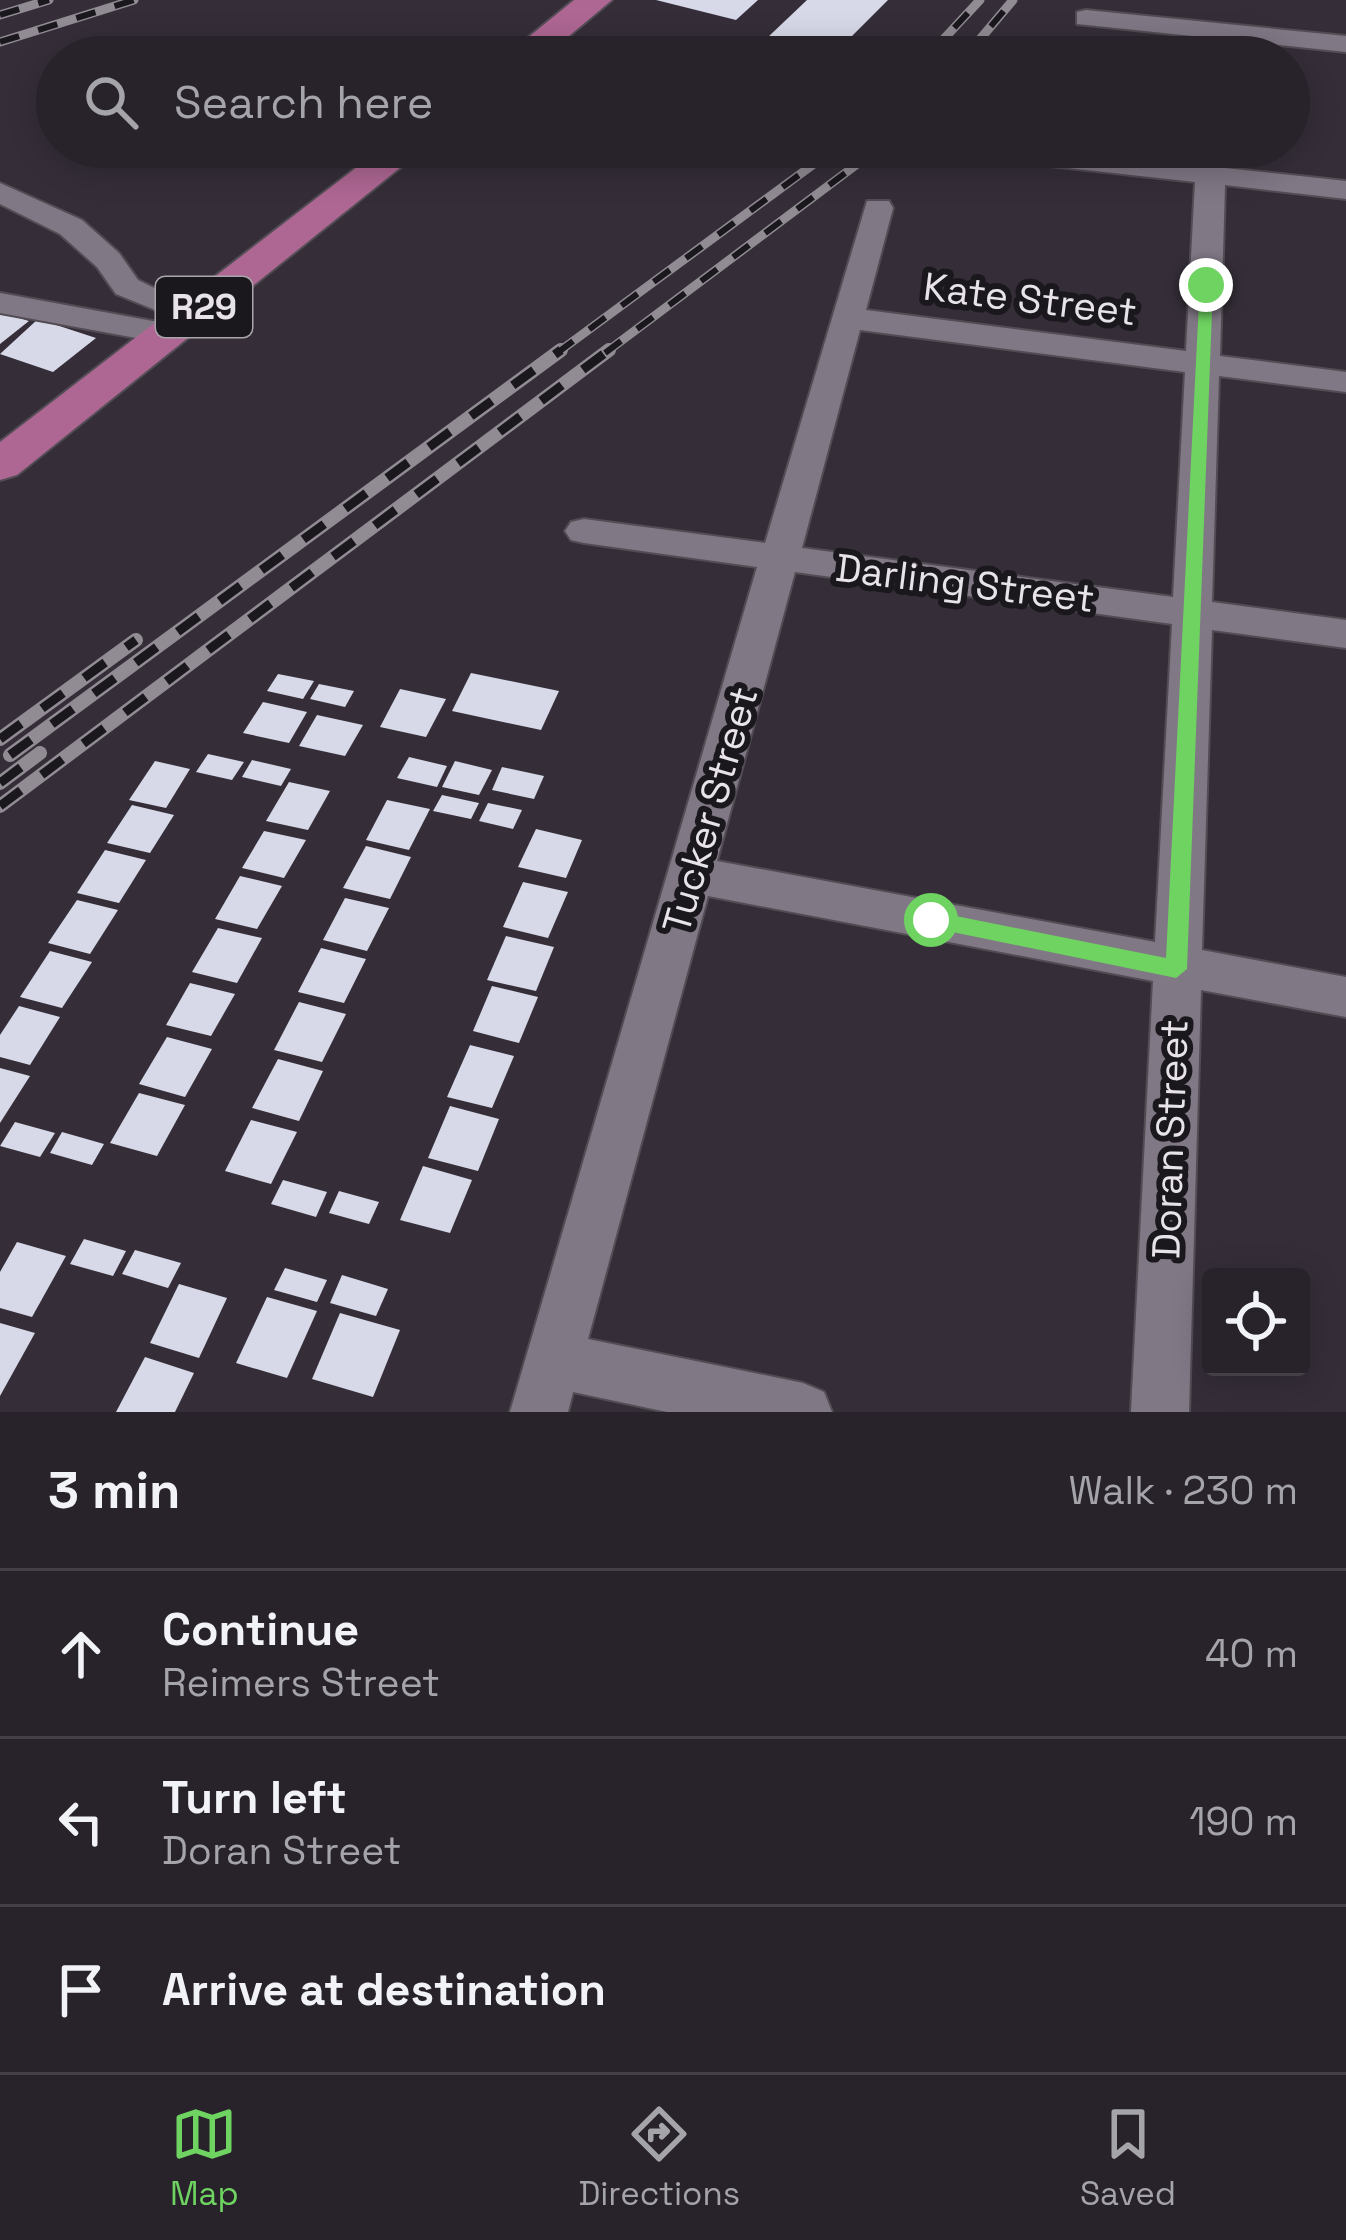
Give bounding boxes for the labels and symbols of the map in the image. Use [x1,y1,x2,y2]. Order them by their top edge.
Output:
route end [1179,258,1233,312]
street label: Kate Street [921,262,1139,336]
road number: R29 [156,277,252,337]
street label: Darling Street [833,543,1097,623]
street label: Tucker Street [651,681,769,939]
route start [904,893,958,947]
street label: Doran Street [1141,1018,1199,1260]

